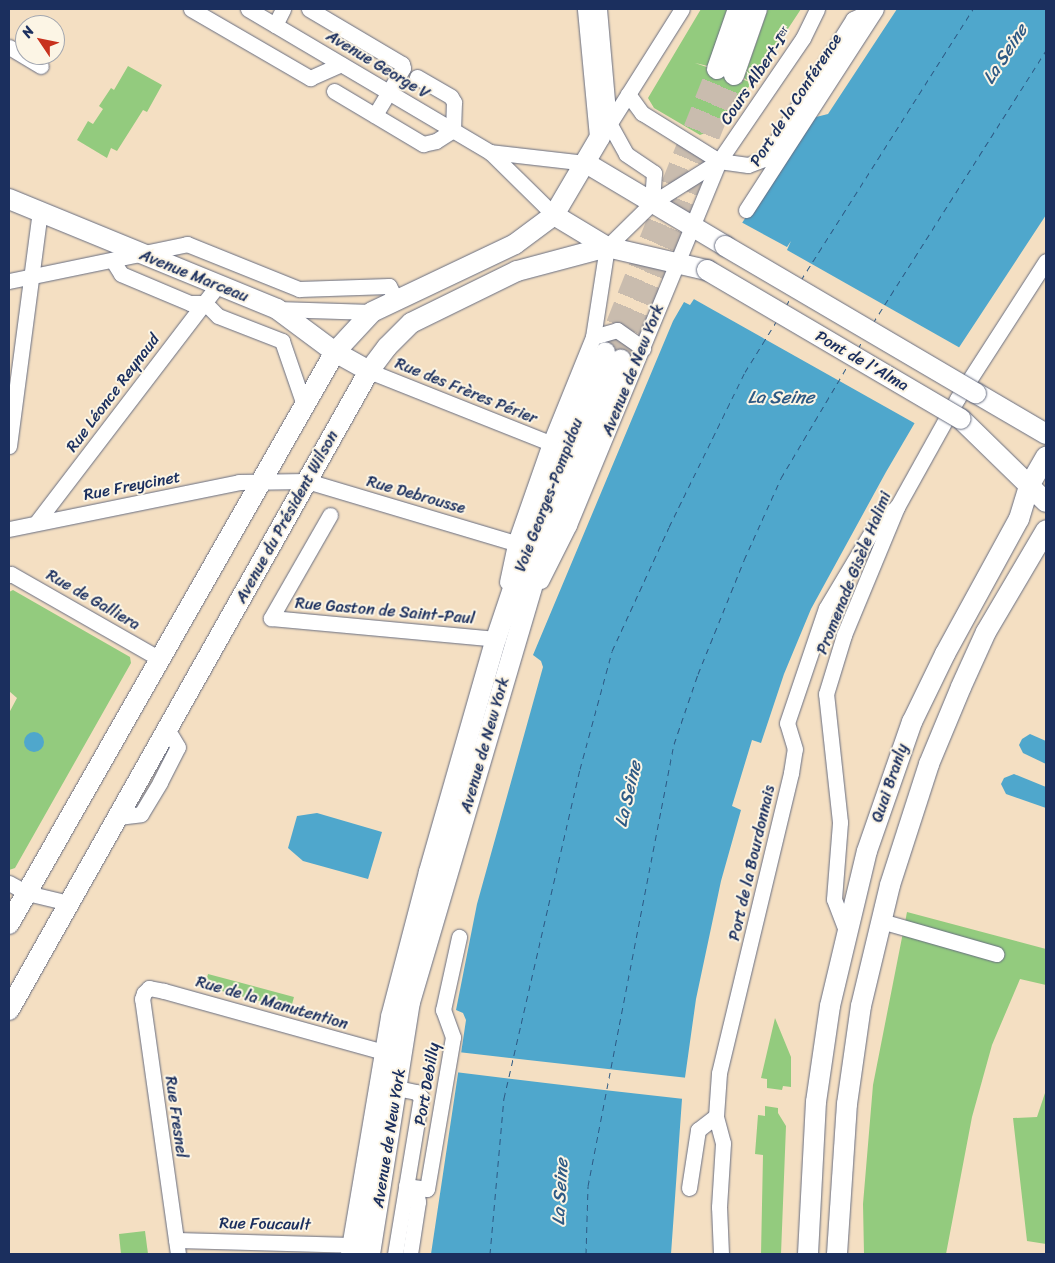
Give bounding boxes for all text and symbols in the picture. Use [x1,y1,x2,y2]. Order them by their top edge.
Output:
north arrow [15,15,65,65]
water label: La Seine [978,20,1032,88]
text: N [15,21,41,43]
street label: Cours Albert-Iᵉʳ [716,24,796,128]
street label: Avenue George V [323,26,433,104]
street label: Port de la Conférence [746,30,846,170]
street label: Avenue Marceau [137,245,251,307]
street label: Avenue de New York [598,301,668,439]
street label: Pont de l'Alma [812,327,912,395]
street label: Rue Léonce Reynaud [62,330,164,456]
street label: Rue des Frères Périer [392,354,540,428]
water label: La Seine [748,386,814,408]
street label: Voie Georges-Pompidou [511,415,587,575]
street label: Avenue du Président Wilson [231,427,343,607]
street label: Rue Freycinet [82,467,182,505]
street label: Rue Debrousse [364,472,468,518]
street label: Promenade Gisèle Halimi [812,489,896,657]
street label: Rue de Galliera [43,565,143,635]
street label: Rue Gaston de Saint-Paul [294,594,476,628]
street label: Avenue de New York [456,675,514,815]
street label: Quai Branly [868,741,912,825]
water label: La Seine [610,759,646,829]
street label: Port de la Bourdonnais [725,783,779,943]
street label: Rue de la Manutention [193,972,351,1034]
street label: Port Debilly [410,1041,444,1127]
street label: Avenue de New York [368,1067,410,1209]
street label: Rue Fresnel [161,1075,191,1159]
water label: La Seine [547,1159,573,1225]
street label: Rue Foucault [219,1214,311,1234]

